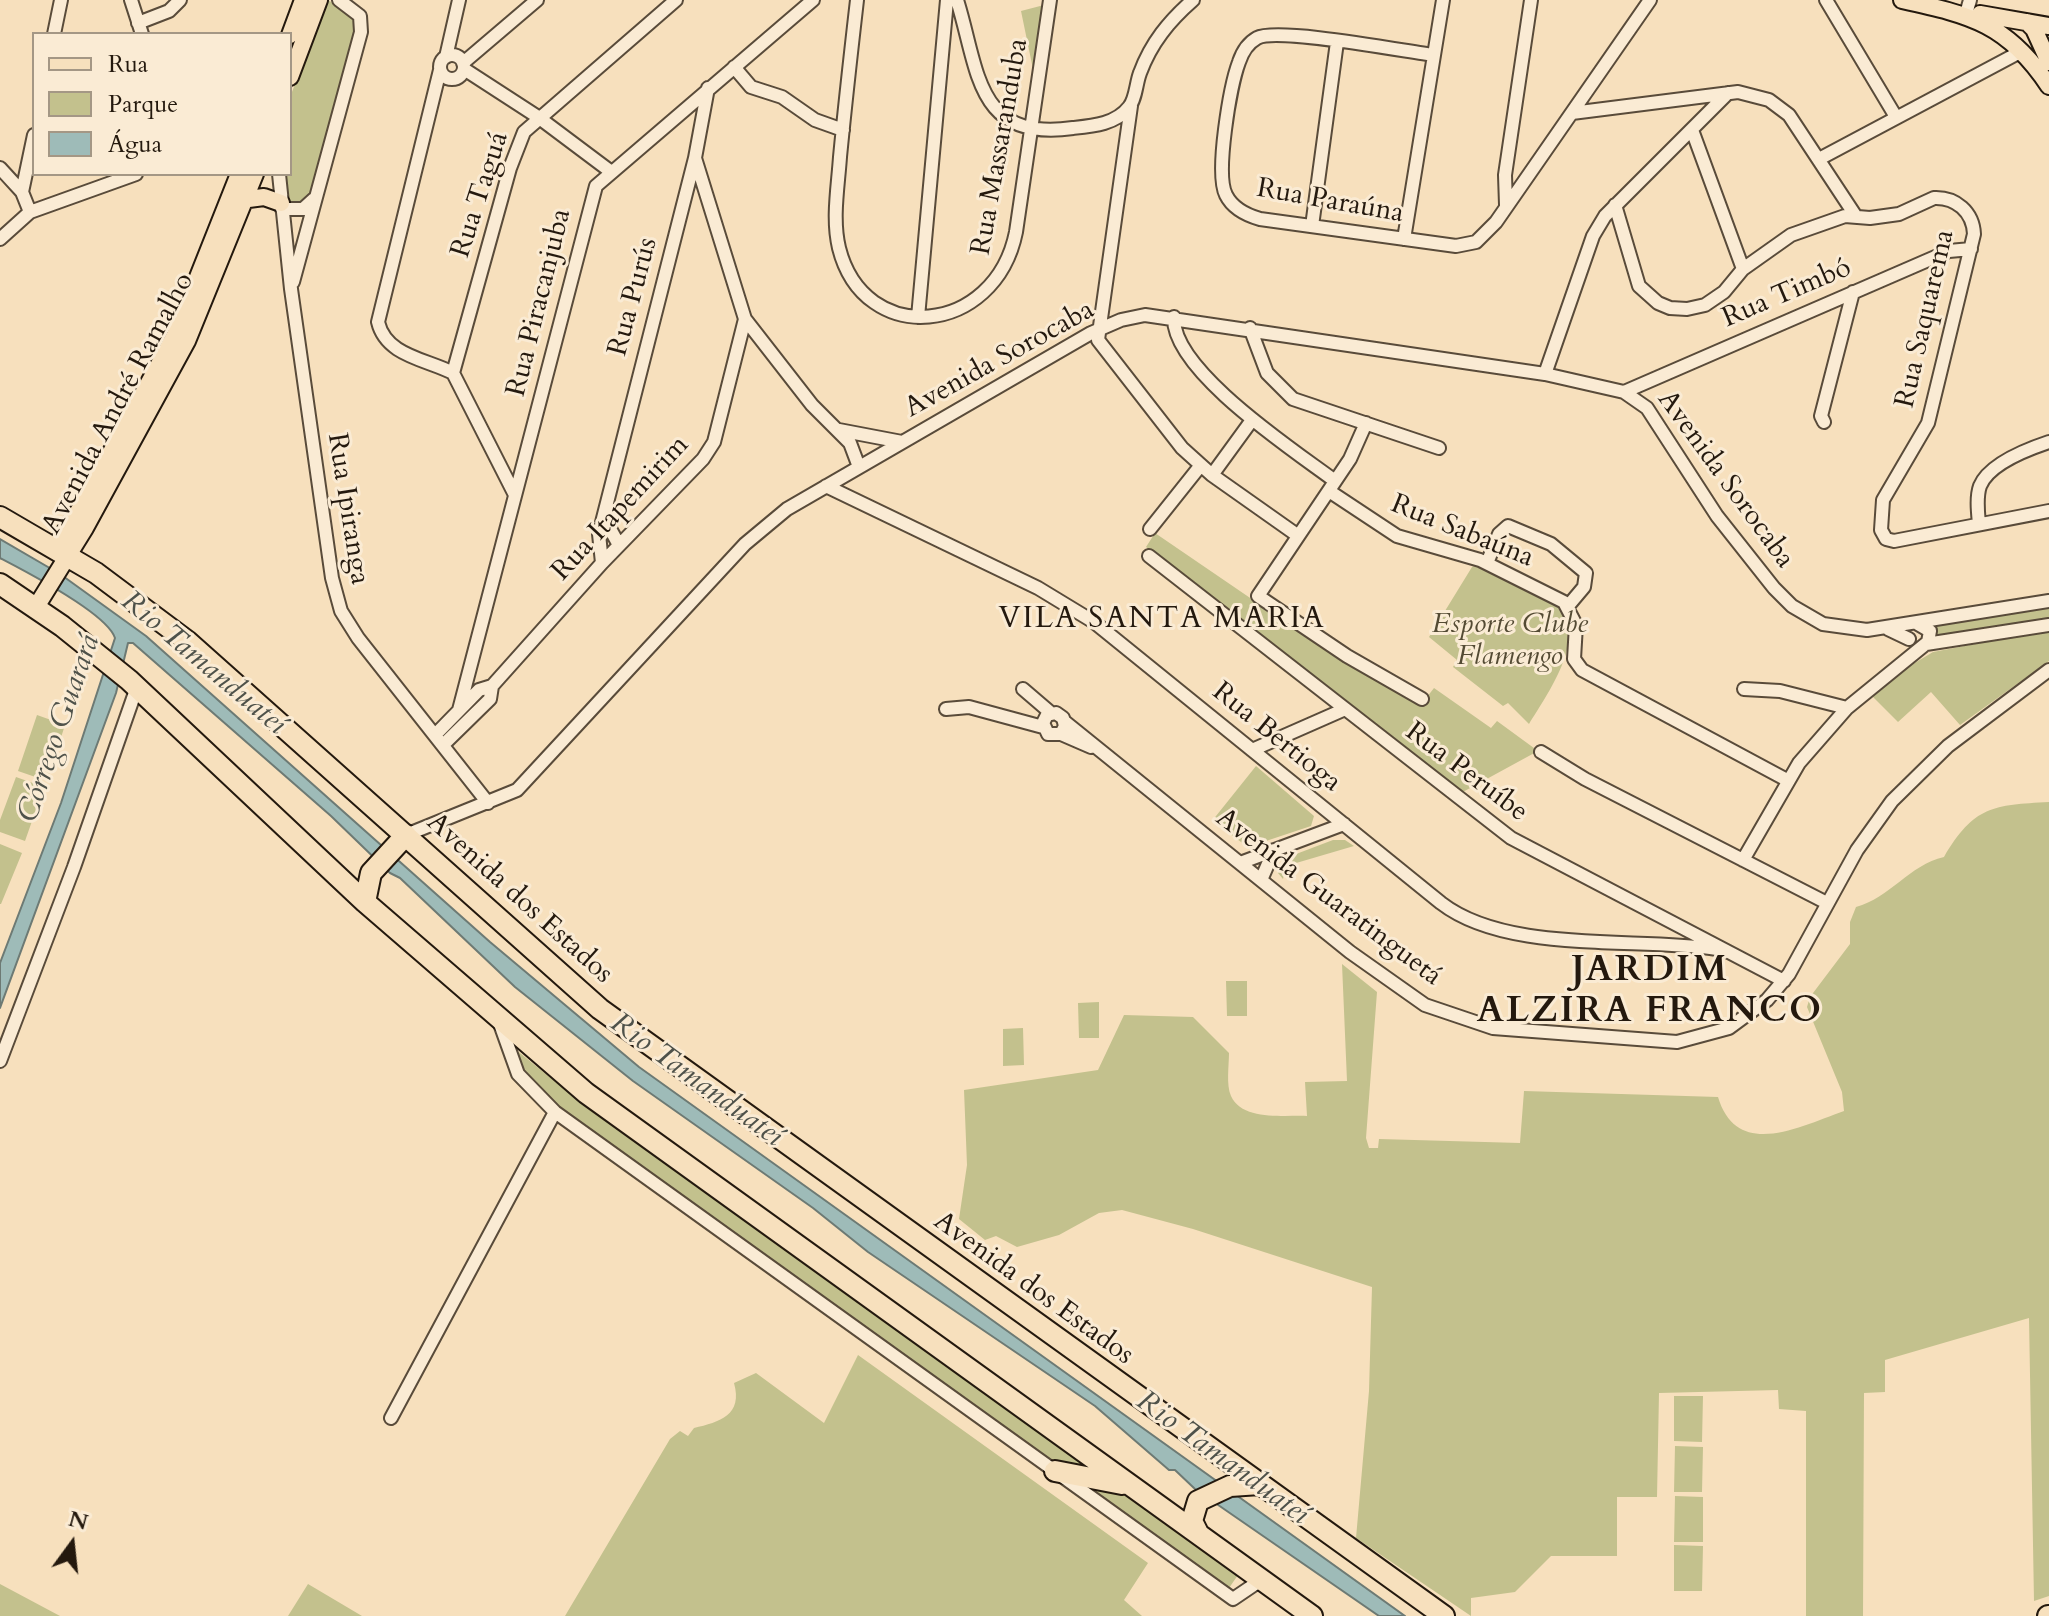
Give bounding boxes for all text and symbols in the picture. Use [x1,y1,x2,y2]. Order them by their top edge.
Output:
legend [32,32,292,176]
street label: Rua Massaranduba [965,36,1037,258]
text: Rua [108,48,148,81]
text: Parque [108,88,178,121]
text: Água [108,128,162,161]
street label: Rua Taguá [445,128,517,262]
street label: Rua Paraúna [1254,173,1406,231]
street label: Rua Piracanjuba [500,206,580,400]
street label: Rua Saquarema [1889,227,1963,411]
street label: Rua Purús [602,234,666,360]
street label: Rua Timbó [1718,252,1856,336]
street label: Avenida André Ramalho [36,268,202,540]
street label: Avenida Sorocaba [899,294,1101,426]
street label: Avenida Sorocaba [1649,385,1801,575]
street label: Rua Itapemirim [545,430,697,588]
street label: Rua Ipiranga [318,431,376,587]
street label: Rua Sabaúna [1386,488,1538,576]
water label: Rio Tamanduateí [113,584,293,744]
district label: VILA SANTA MARIA [998,602,1326,638]
park label: Esporte Clube Flamengo [1432,609,1588,675]
water label: Córrego Guarará [11,631,109,827]
street label: Rua Bertioga [1205,676,1347,800]
street label: Rua Peruíbe [1398,716,1534,830]
street label: Avenida Guaratinguetá [1208,802,1448,994]
street label: Avenida dos Estados [419,807,619,991]
district label: JARDIM ALZIRA FRANCO [1477,950,1823,1035]
water label: Rio Tamanduateí [602,1006,790,1156]
street label: Avenida dos Estados [926,1205,1140,1373]
water label: Rio Tamanduateí [1128,1384,1316,1534]
north arrow [32,1504,112,1584]
text: N [65,1504,91,1538]

